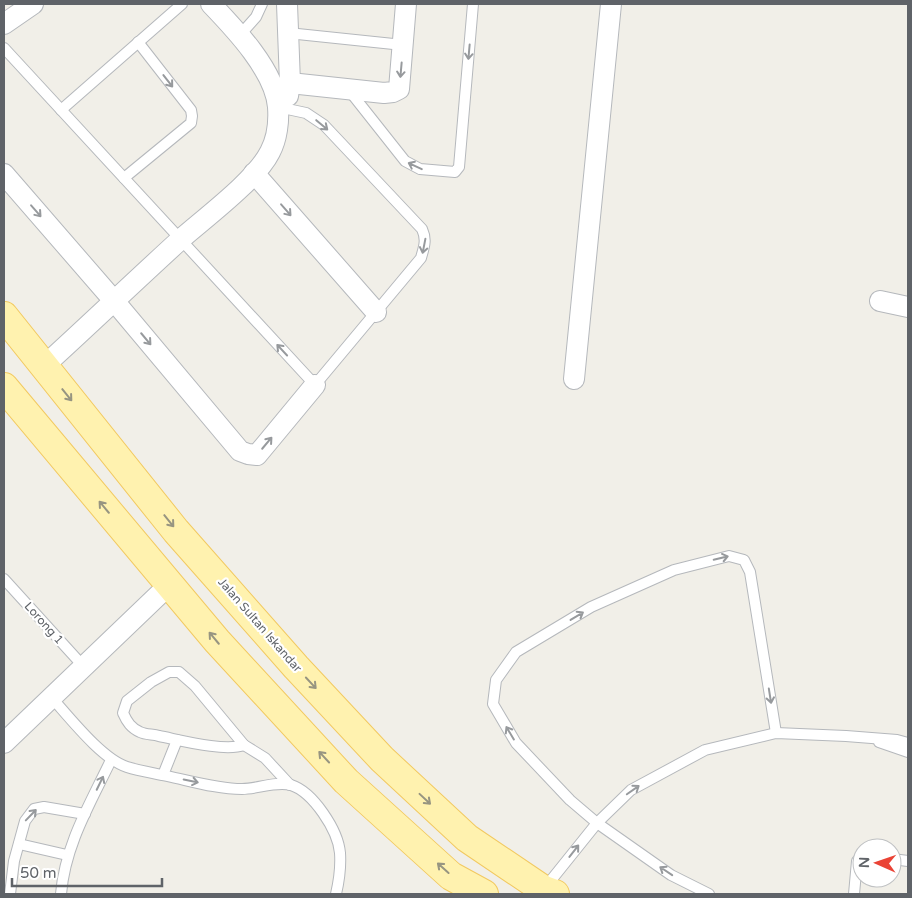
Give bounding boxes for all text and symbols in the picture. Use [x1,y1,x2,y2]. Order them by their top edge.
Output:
one-way arrow [464,44,473,60]
one-way arrow [396,61,406,77]
one-way arrow [163,74,174,87]
one-way arrow [315,119,328,130]
one-way arrow [408,161,423,170]
one-way arrow [281,203,292,216]
one-way arrow [30,204,41,217]
one-way arrow [418,238,428,254]
one-way arrow [140,332,151,345]
one-way arrow [276,343,288,356]
one-way arrow [62,388,73,401]
one-way arrow [262,436,273,449]
one-way arrow [99,500,110,513]
one-way arrow [164,515,175,528]
one-way arrow [713,553,729,562]
street label: Jalan Sultan Iskandar [215,575,305,675]
street label: Lorong 1 [22,599,66,647]
one-way arrow [569,610,583,620]
one-way arrow [208,631,220,644]
one-way arrow [305,677,317,690]
one-way arrow [766,688,776,704]
one-way arrow [505,726,515,740]
one-way arrow [318,751,330,764]
one-way arrow [95,776,105,791]
one-way arrow [183,777,199,786]
one-way arrow [626,785,640,795]
one-way arrow [418,793,431,805]
one-way arrow [25,809,37,821]
north arrow [852,838,902,888]
one-way arrow [569,845,580,858]
scale bar [12,856,162,888]
text: N [856,857,873,868]
one-way arrow [436,862,449,874]
text: 50 m [20,864,57,882]
one-way arrow [659,866,673,877]

